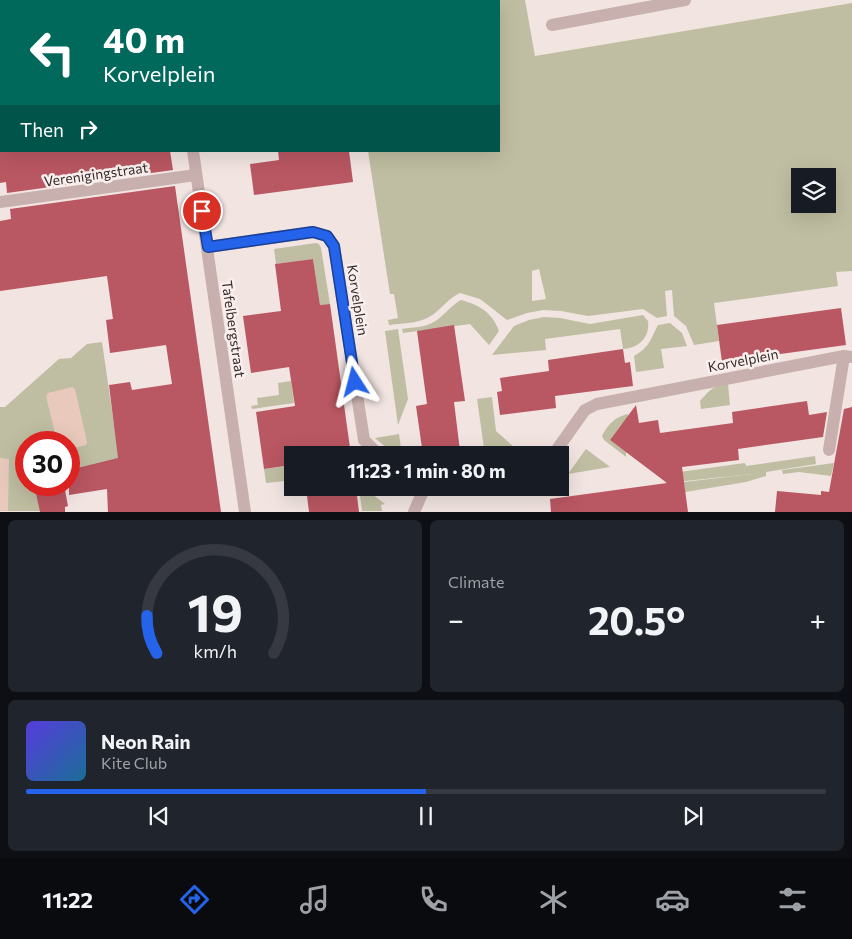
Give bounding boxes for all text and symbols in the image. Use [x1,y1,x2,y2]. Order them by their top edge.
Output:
text: 40 m [103,17,185,60]
icon: left [20,20,85,85]
text: Korvelplein [103,60,215,87]
icon: right [74,115,102,143]
text: Then [20,118,64,141]
street label: Verenigingstraat [43,158,149,190]
map controls [791,168,836,213]
button: layers [791,168,836,213]
pin [181,190,223,232]
icon: arrive [188,197,216,225]
street label: Korvelplein [344,263,372,337]
street label: Tafelbergstraat [219,279,249,379]
street label: Korvelplein [706,345,780,375]
position arrow [328,355,380,407]
speed limit sign: 30 [15,431,80,496]
text: 11:23 · 1 min · 80 m [347,459,506,482]
text: Climate [448,572,504,591]
text: 19 [187,579,243,643]
text: 20.5° [588,596,685,643]
text: − [448,602,464,636]
text: + [810,602,826,636]
text: km/h [193,640,237,662]
text: Neon Rain [101,730,191,753]
text: Kite Club [101,753,167,772]
icon: previous [145,802,173,830]
icon: pause [412,802,440,830]
icon: next [679,802,707,830]
icon: directions [177,882,212,917]
icon: music [297,882,332,917]
icon: phone [416,882,451,917]
icon: climate [536,882,571,917]
icon: car [655,882,690,917]
icon: filters [775,882,810,917]
text: 11:22 [42,886,93,913]

